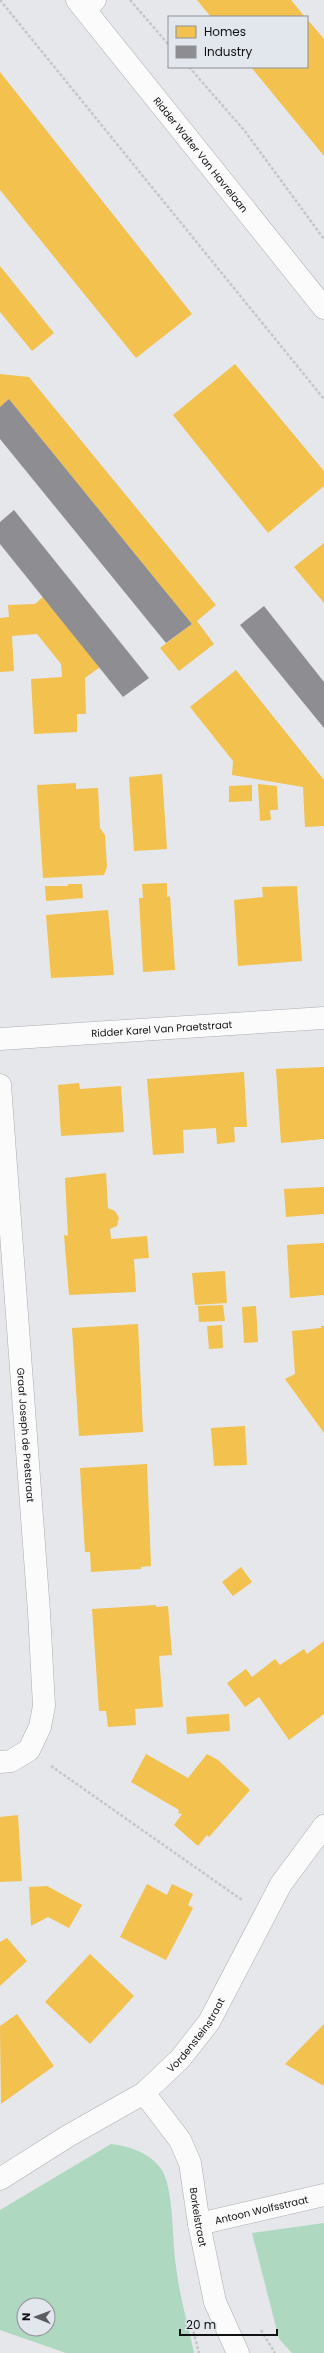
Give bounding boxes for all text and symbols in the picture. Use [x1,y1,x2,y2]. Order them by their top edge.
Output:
legend [168,16,308,68]
text: Homes [204,23,246,40]
text: Industry [204,43,253,60]
street label: Ridder Walter Van Havrelaan [150,94,251,216]
street label: Ridder Karel Van Praetstraat [91,1017,233,1041]
street label: Graaf Joseph de Pretstraat [13,1367,38,1503]
street label: Vordensteinstraat [163,1995,229,2076]
street label: Borkelstraat [186,2186,211,2248]
street label: Antoon Wolfsstraat [213,2192,310,2228]
north arrow [16,2297,56,2337]
scale bar [180,2311,277,2337]
text: N [18,2313,34,2321]
text: 20 m [186,2316,216,2333]

